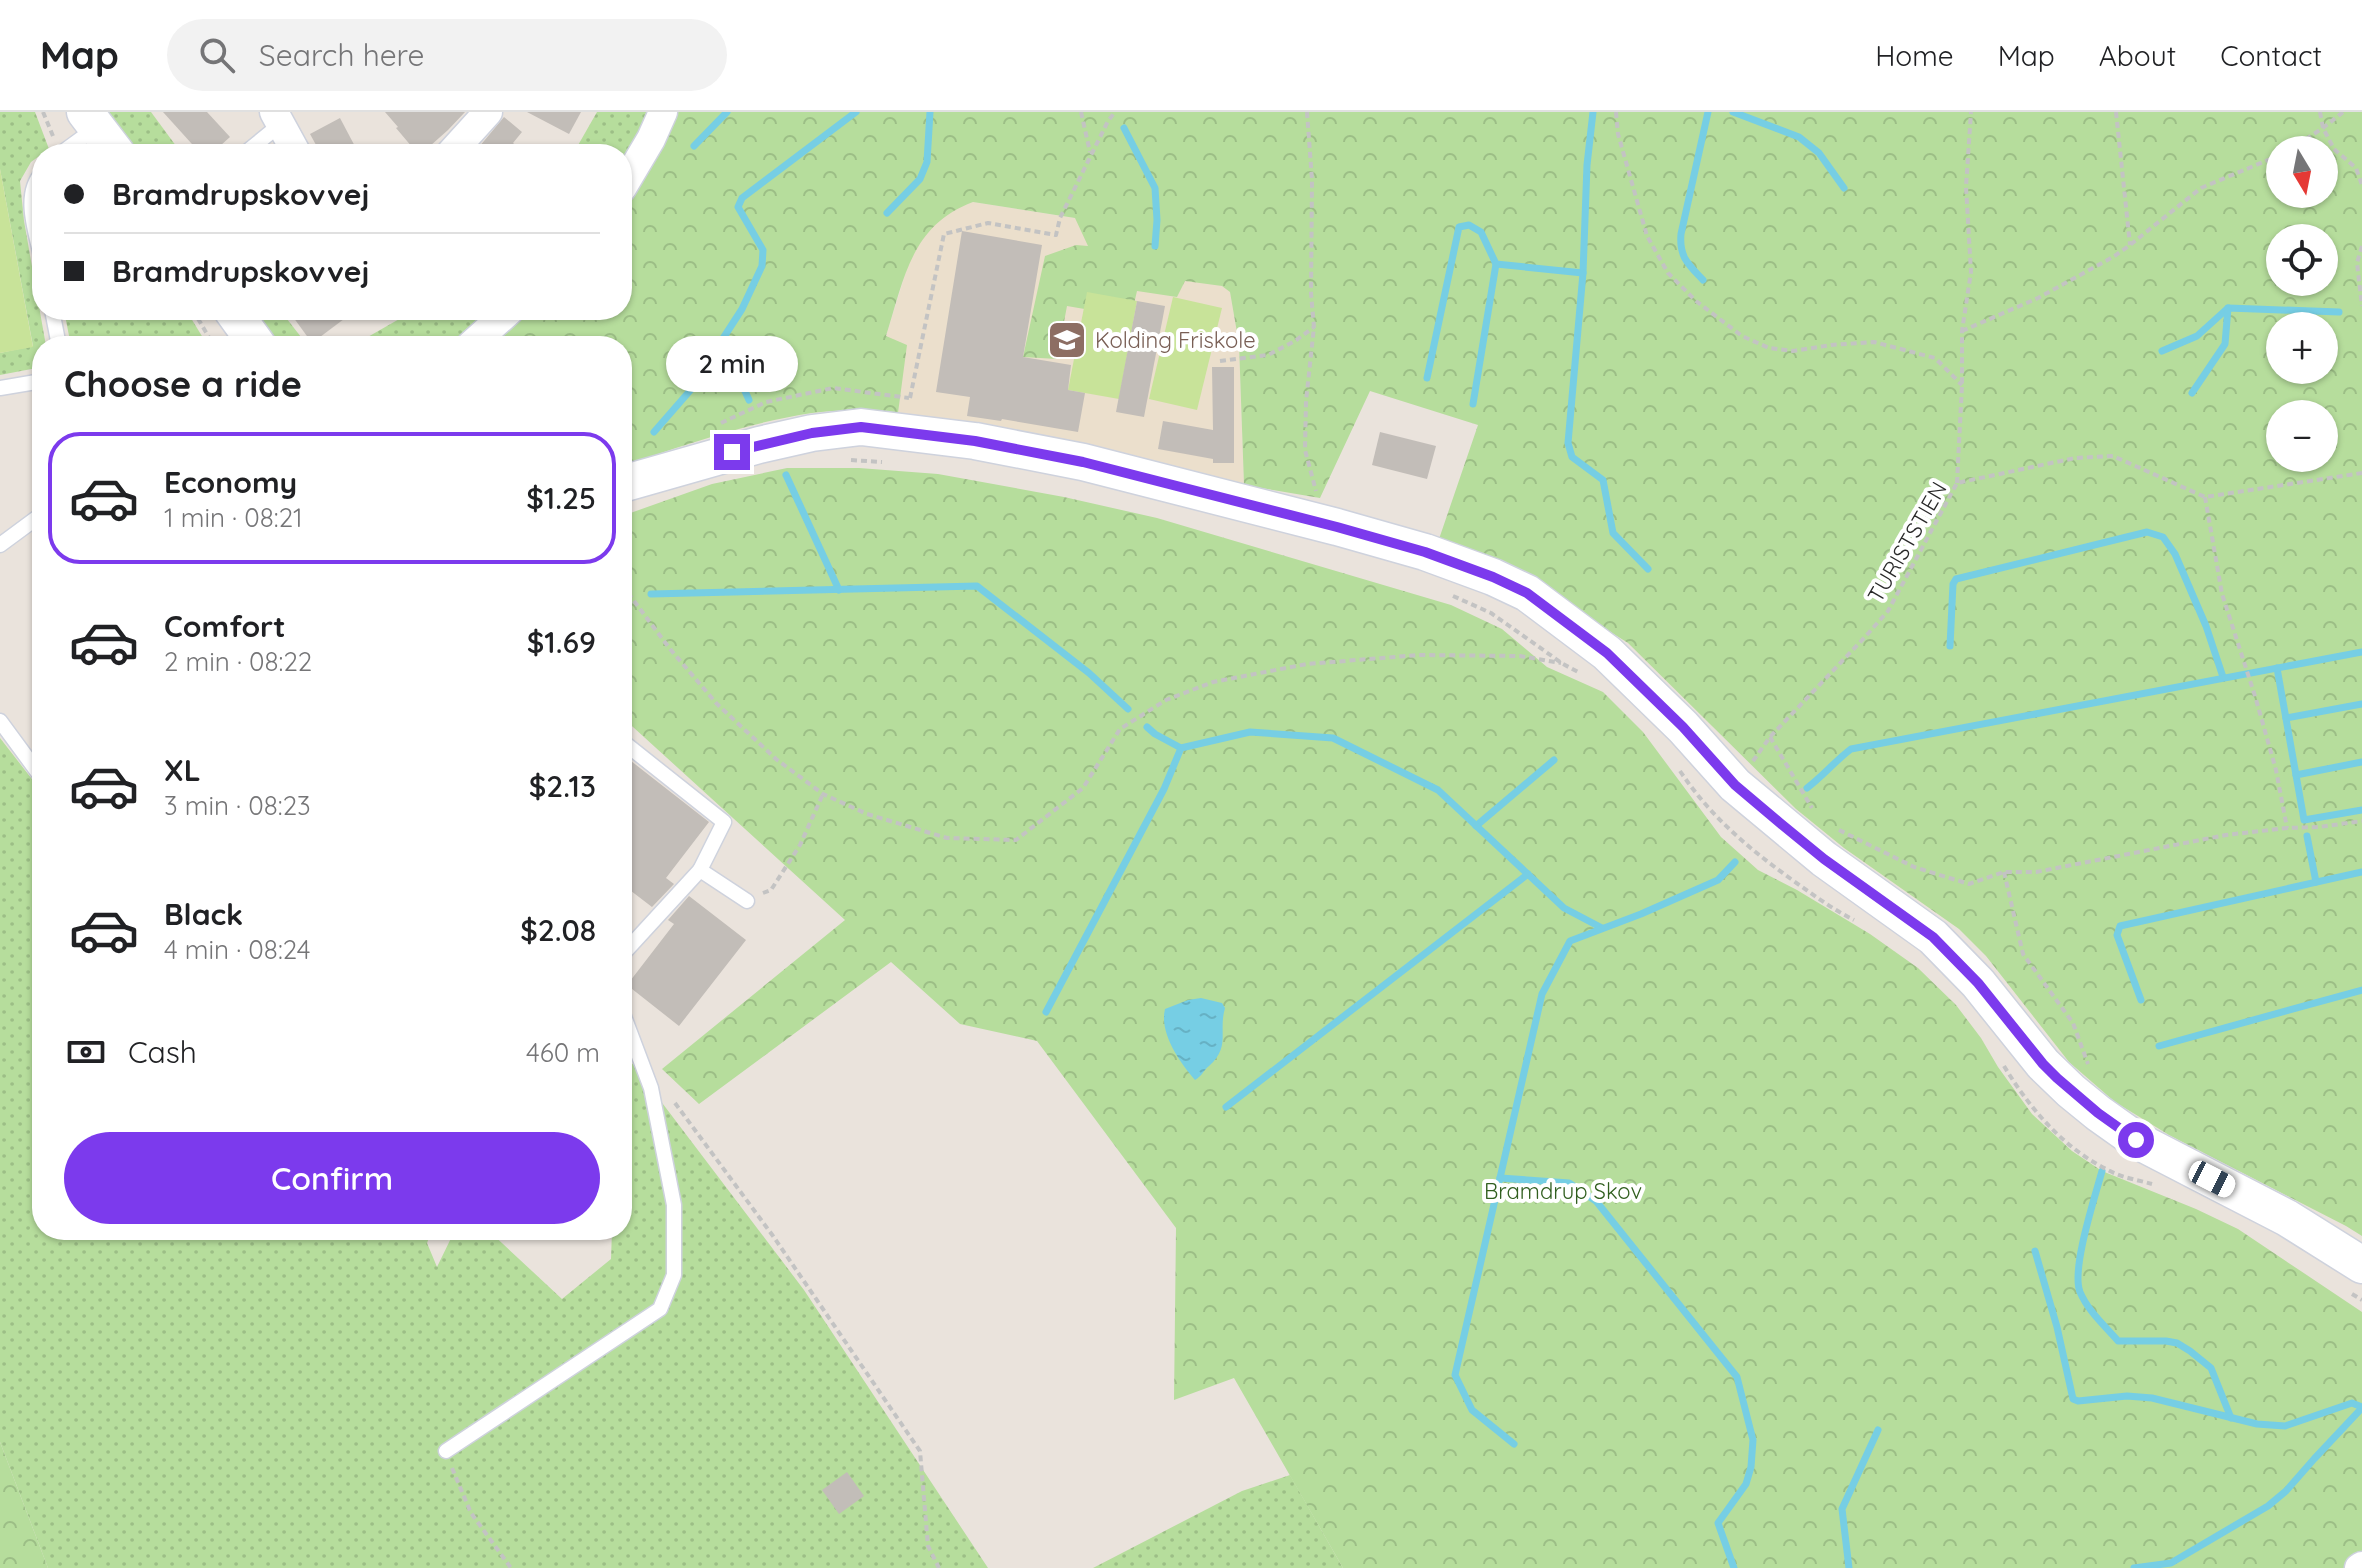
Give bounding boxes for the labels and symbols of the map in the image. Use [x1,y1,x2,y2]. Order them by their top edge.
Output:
north arrow [2266,136,2338,208]
school or university icon: Kolding Friskole [1046,319,1088,361]
place label: Kolding Friskole [1095,326,1256,354]
callout: 2 min [666,336,798,392]
route end [714,434,750,470]
street label: TURISTSTIEN [1861,477,1953,607]
route start [2118,1122,2154,1158]
car [2185,1157,2239,1201]
park label: Bramdrup Skov [1484,1177,1642,1205]

